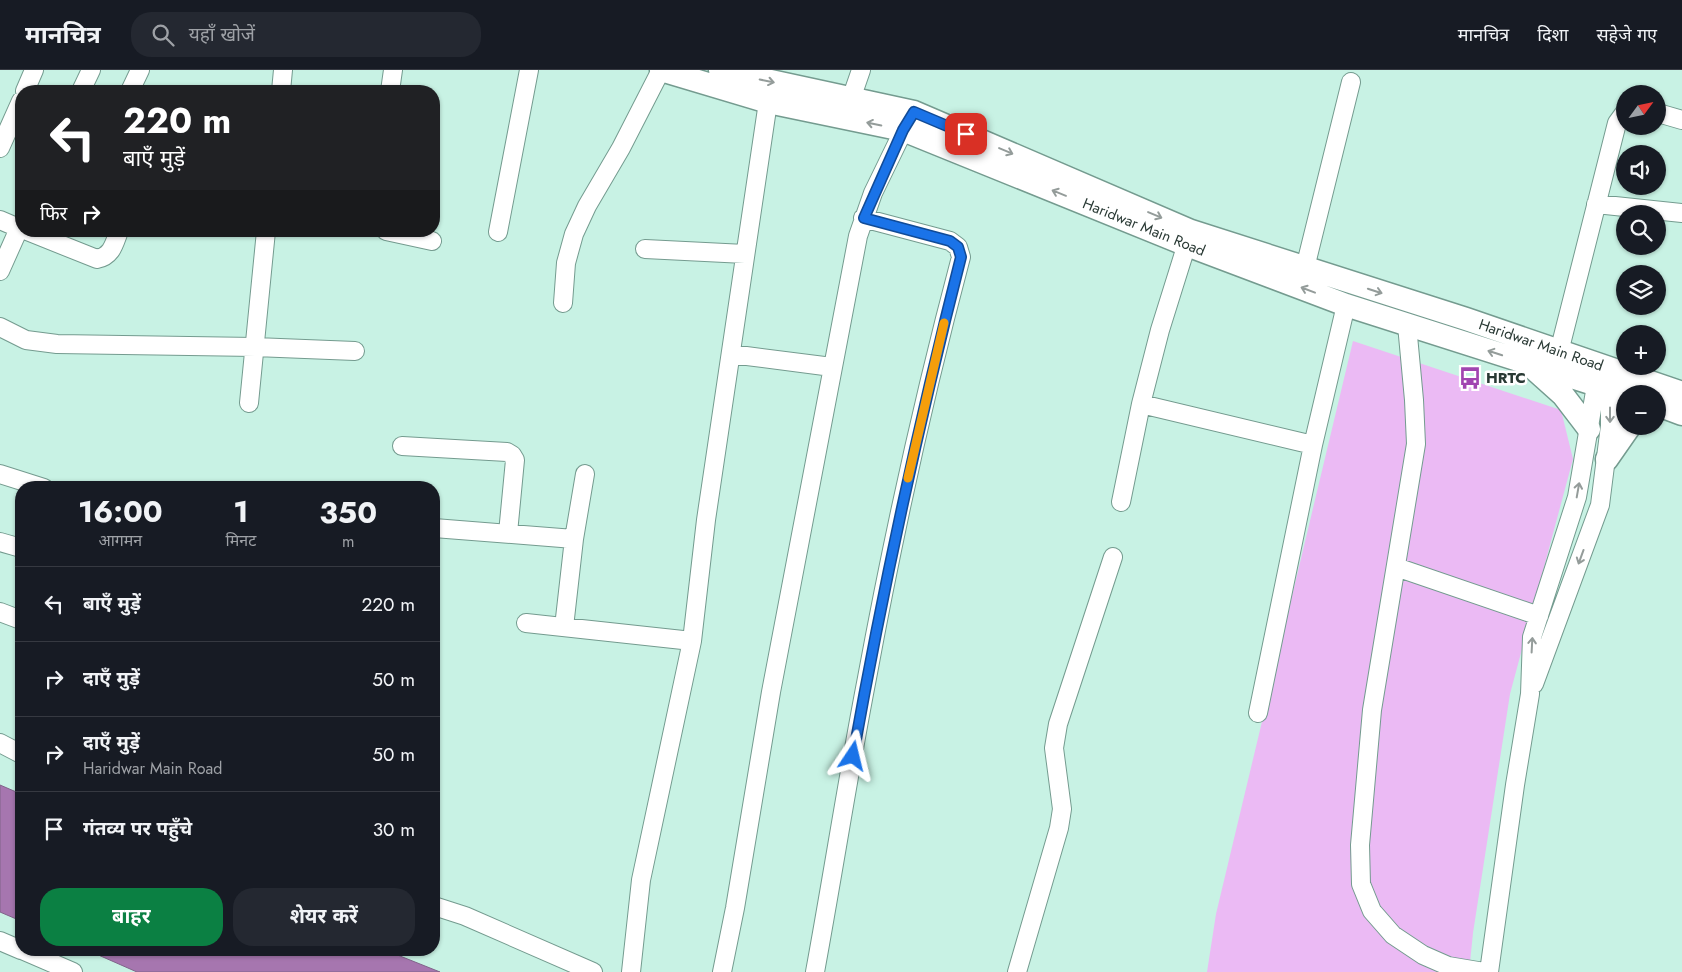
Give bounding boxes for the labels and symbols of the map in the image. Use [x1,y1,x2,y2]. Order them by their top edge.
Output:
one-way arrow [759,77,775,86]
north arrow [1616,85,1666,135]
pin [945,113,987,155]
one-way arrow [867,119,883,128]
one-way arrow [998,147,1013,157]
one-way arrow [1052,188,1067,197]
street label: Haridwar Main Road [1079,192,1209,262]
one-way arrow [1147,211,1162,221]
one-way arrow [1301,285,1316,295]
one-way arrow [1367,286,1383,296]
street label: Haridwar Main Road [1476,313,1606,377]
one-way arrow [1488,348,1503,357]
bus stop icon: HRTC [1457,365,1483,391]
place label: HRTC [1486,367,1526,389]
one-way arrow [1605,406,1615,423]
one-way arrow [1574,482,1584,498]
one-way arrow [1576,548,1585,564]
one-way arrow [1528,638,1537,654]
position arrow [826,729,878,781]

